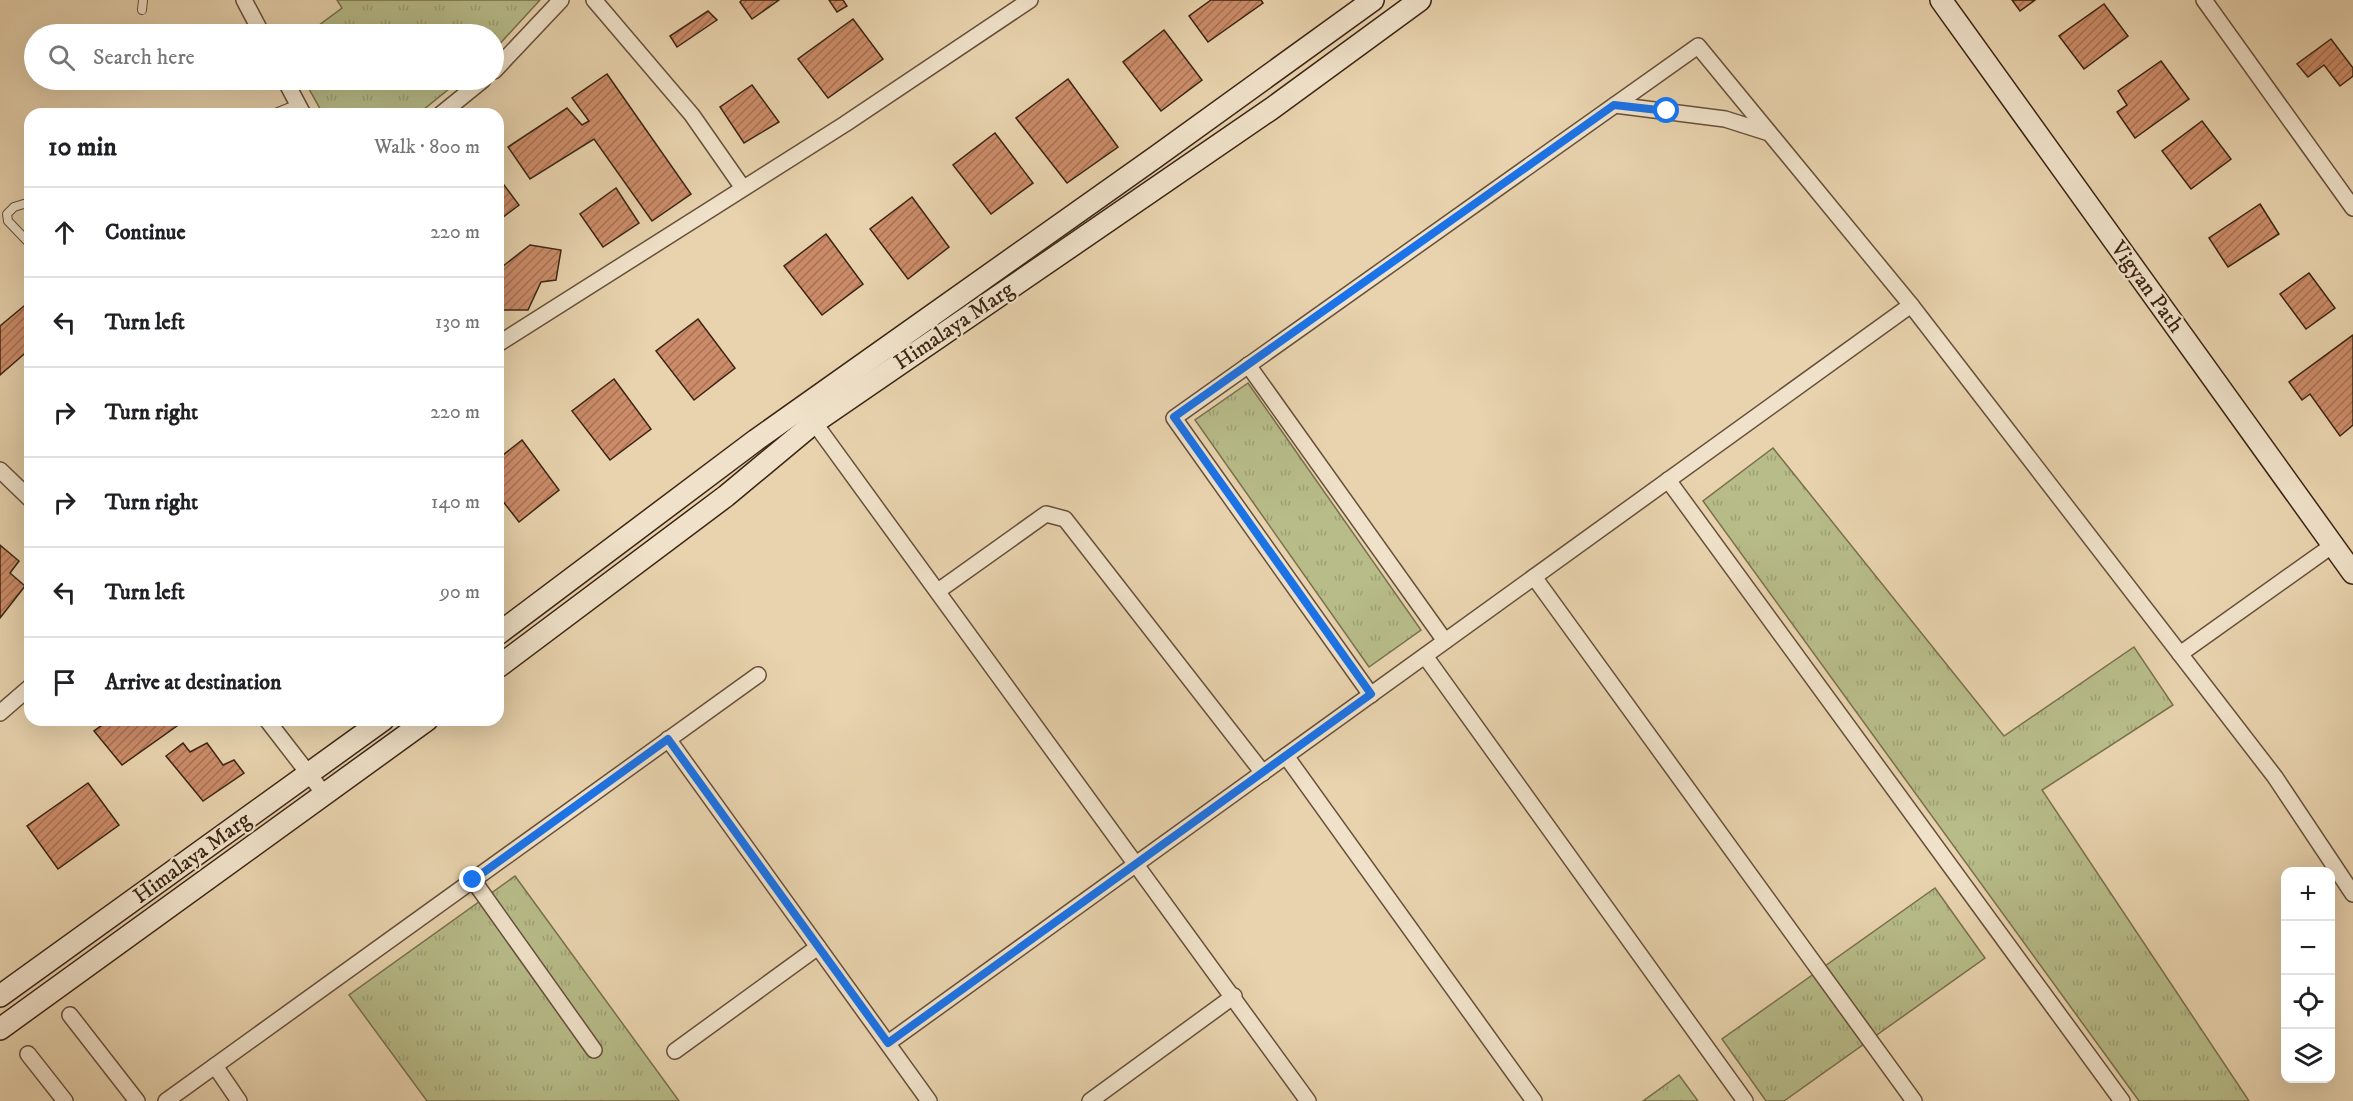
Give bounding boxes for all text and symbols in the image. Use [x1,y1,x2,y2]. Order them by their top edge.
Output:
search box [24,24,504,90]
icon: search [45,41,78,74]
text: Search here [93,44,195,71]
route start [1653,97,1679,123]
text: 10 min [48,131,117,164]
text: Walk · 800 m [374,135,480,160]
icon: ahead [48,216,81,249]
text: Continue [105,219,186,246]
text: 220 m [430,220,480,245]
street label: Vigyan Path [2104,235,2190,339]
street label: Himalaya Marg [889,276,1019,376]
icon: left [48,306,81,339]
text: Turn left [105,309,185,336]
text: 130 m [435,310,480,335]
icon: right [48,396,81,429]
text: Turn right [105,399,198,426]
text: 220 m [430,400,480,425]
icon: right [48,486,81,519]
text: Turn right [105,489,198,516]
text: 140 m [431,490,480,515]
icon: left [48,576,81,609]
text: Turn left [105,579,185,606]
text: 90 m [440,580,480,605]
icon: arrive [48,666,81,699]
text: Arrive at destination [105,669,282,696]
street label: Himalaya Marg [128,806,256,910]
route end [459,866,485,892]
map controls [2281,867,2335,1083]
button: + [2281,867,2335,921]
button: − [2281,921,2335,975]
button: locate [2281,975,2335,1029]
button: layers [2281,1029,2335,1083]

